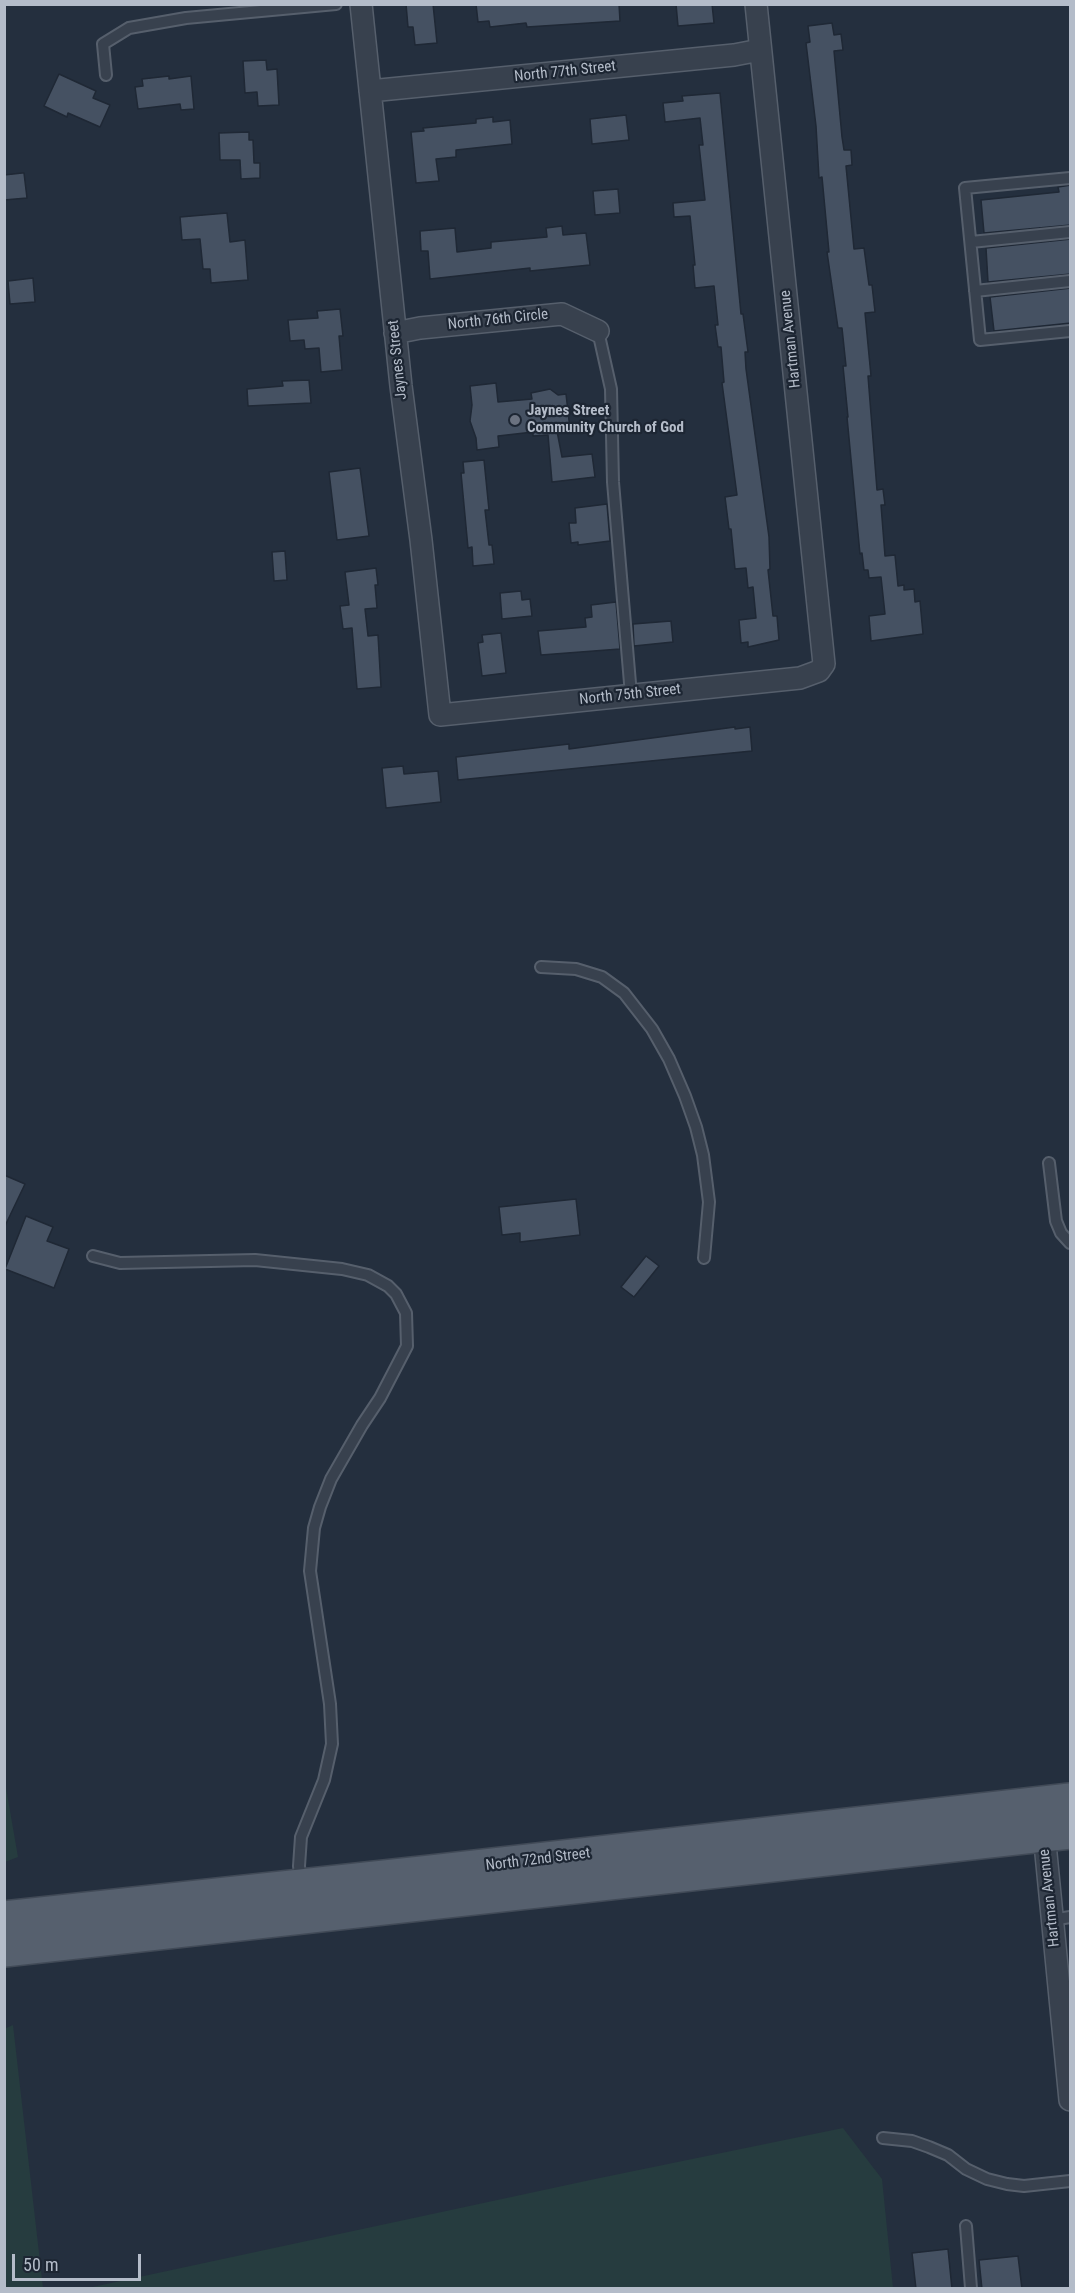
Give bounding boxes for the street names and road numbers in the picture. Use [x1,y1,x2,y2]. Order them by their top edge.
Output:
street label: North 77th Street [513,58,617,86]
street label: Hartman Avenue [777,289,805,389]
street label: North 76th Circle [447,306,549,334]
street label: Jaynes Street [385,319,411,401]
street label: North 75th Street [578,681,682,709]
street label: North 72nd Street [485,1845,591,1875]
street label: Hartman Avenue [1036,1848,1064,1948]

